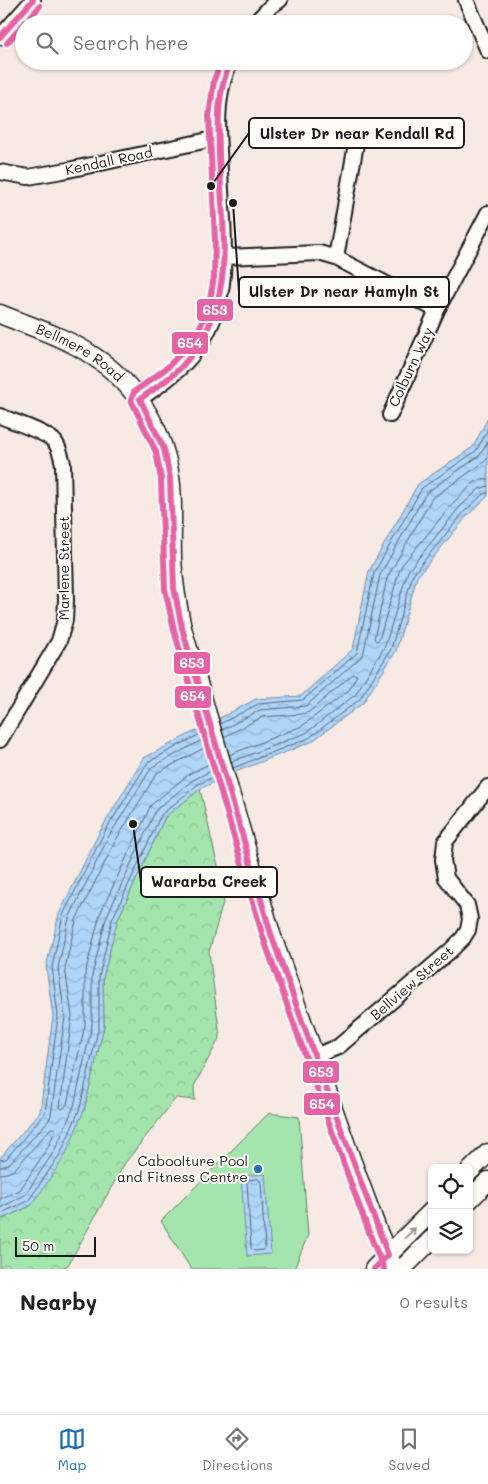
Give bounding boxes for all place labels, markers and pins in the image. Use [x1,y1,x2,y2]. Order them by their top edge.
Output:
callout: Ulster Dr near Kendall Rd [249,118,464,148]
callout: Ulster Dr near Hamyln St [239,277,449,307]
callout: Wararba Creek [141,867,277,897]
place label: Caboolture Pool and Fitness Centre [117,1151,248,1186]
marker: Caboolture Pool and Fitness Centre [252,1163,264,1175]

